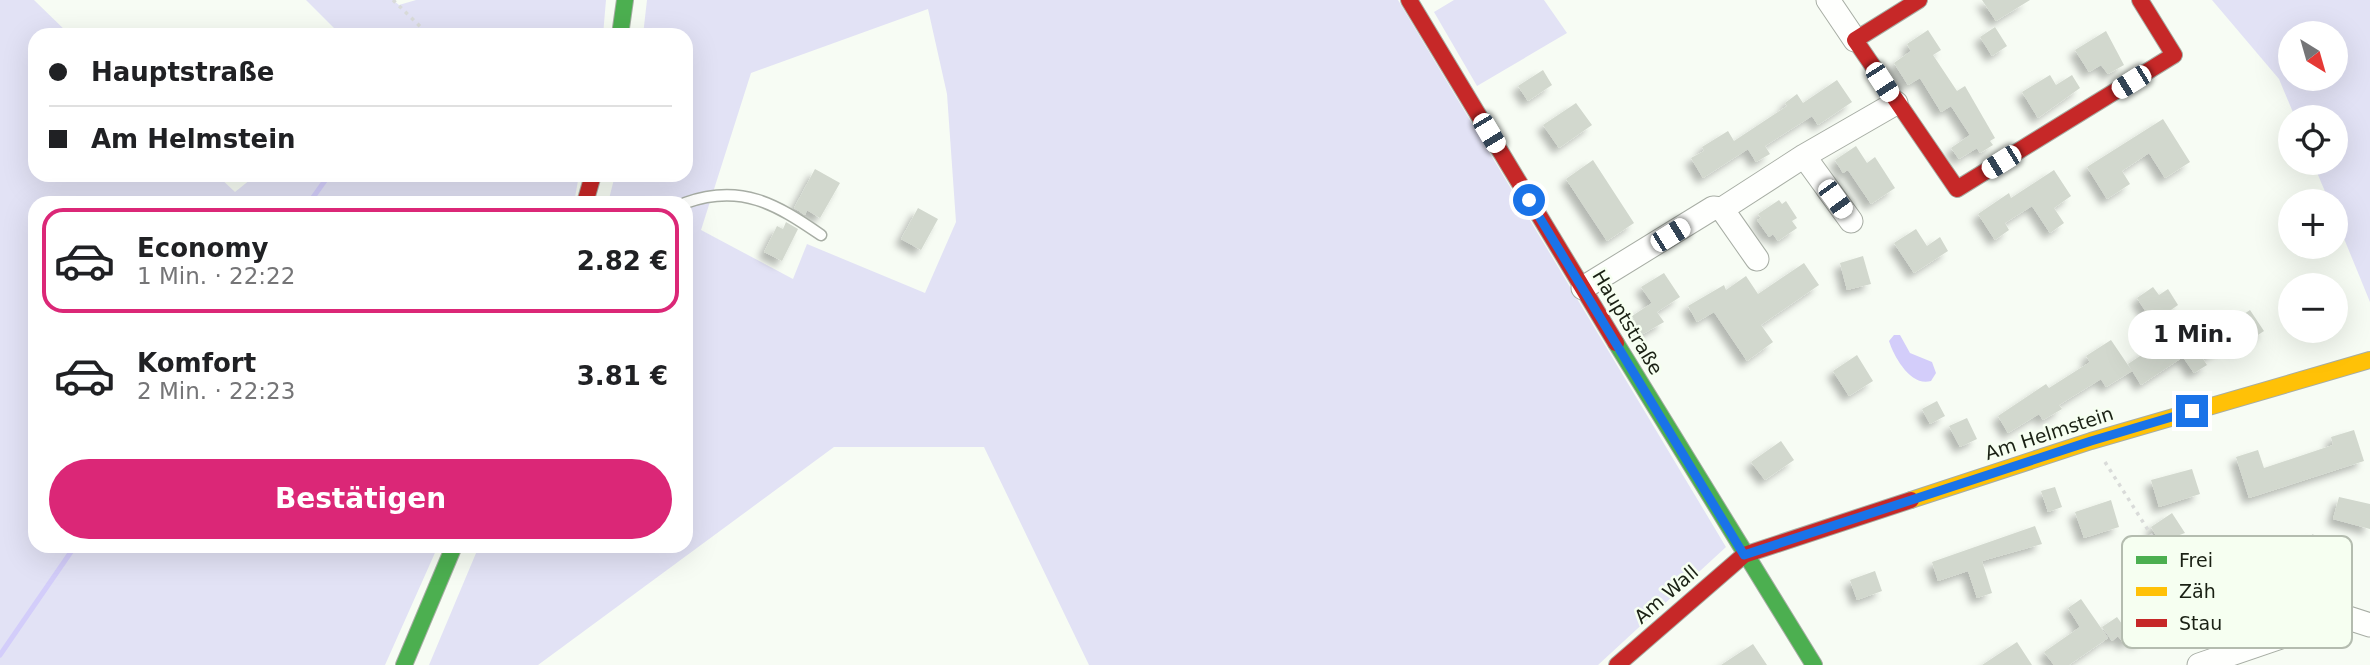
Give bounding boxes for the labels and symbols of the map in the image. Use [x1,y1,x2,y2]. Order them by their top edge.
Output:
north arrow [2278,21,2348,91]
car [1862,59,1903,105]
car [2108,62,2155,102]
car [1470,110,1509,156]
car [1978,142,2025,182]
car [1815,176,1856,222]
route start [1513,184,1545,216]
car [1647,215,1694,255]
street label: Hauptstraße [1588,266,1668,378]
callout: 1 Min. [2127,310,2257,358]
route end [2176,395,2208,427]
street label: Am Helmstein [1982,402,2116,464]
legend [2122,536,2352,648]
text: Frei [2179,549,2213,571]
street label: Am Wall [1630,560,1702,628]
text: Zäh [2179,580,2216,602]
text: Stau [2179,612,2222,634]

